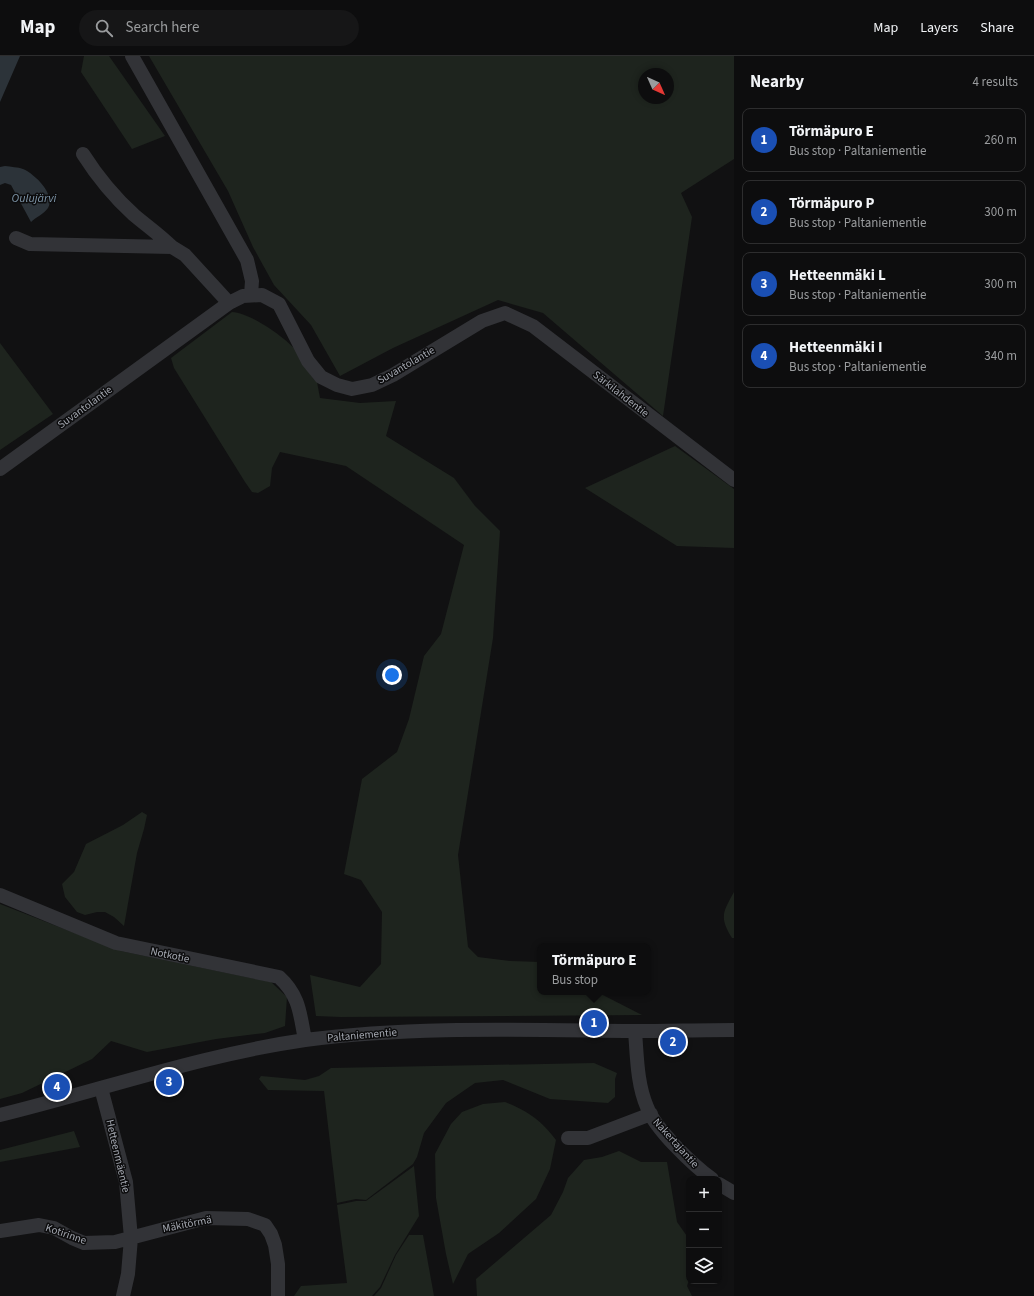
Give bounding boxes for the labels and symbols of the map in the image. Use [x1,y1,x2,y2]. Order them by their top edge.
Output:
north arrow [638,68,674,104]
water label: Oulujärvi [12,190,57,207]
street label: Suvantolantie [374,342,438,388]
street label: Särkilahdentie [590,367,653,421]
street label: Suvantolantie [55,382,116,432]
your location [382,665,402,685]
street label: Notkotie [149,944,191,967]
pin: 1 [581,1008,607,1038]
street label: Paltaniementie [327,1024,398,1046]
pin: 2 [660,1027,686,1057]
pin: 3 [156,1067,182,1097]
pin: 4 [44,1072,70,1102]
street label: Nakertajantie [650,1115,703,1172]
street label: Hetteenmäentie [102,1118,134,1195]
street label: Mäkitörmä [161,1212,213,1236]
street label: Kotirinne [43,1220,89,1248]

